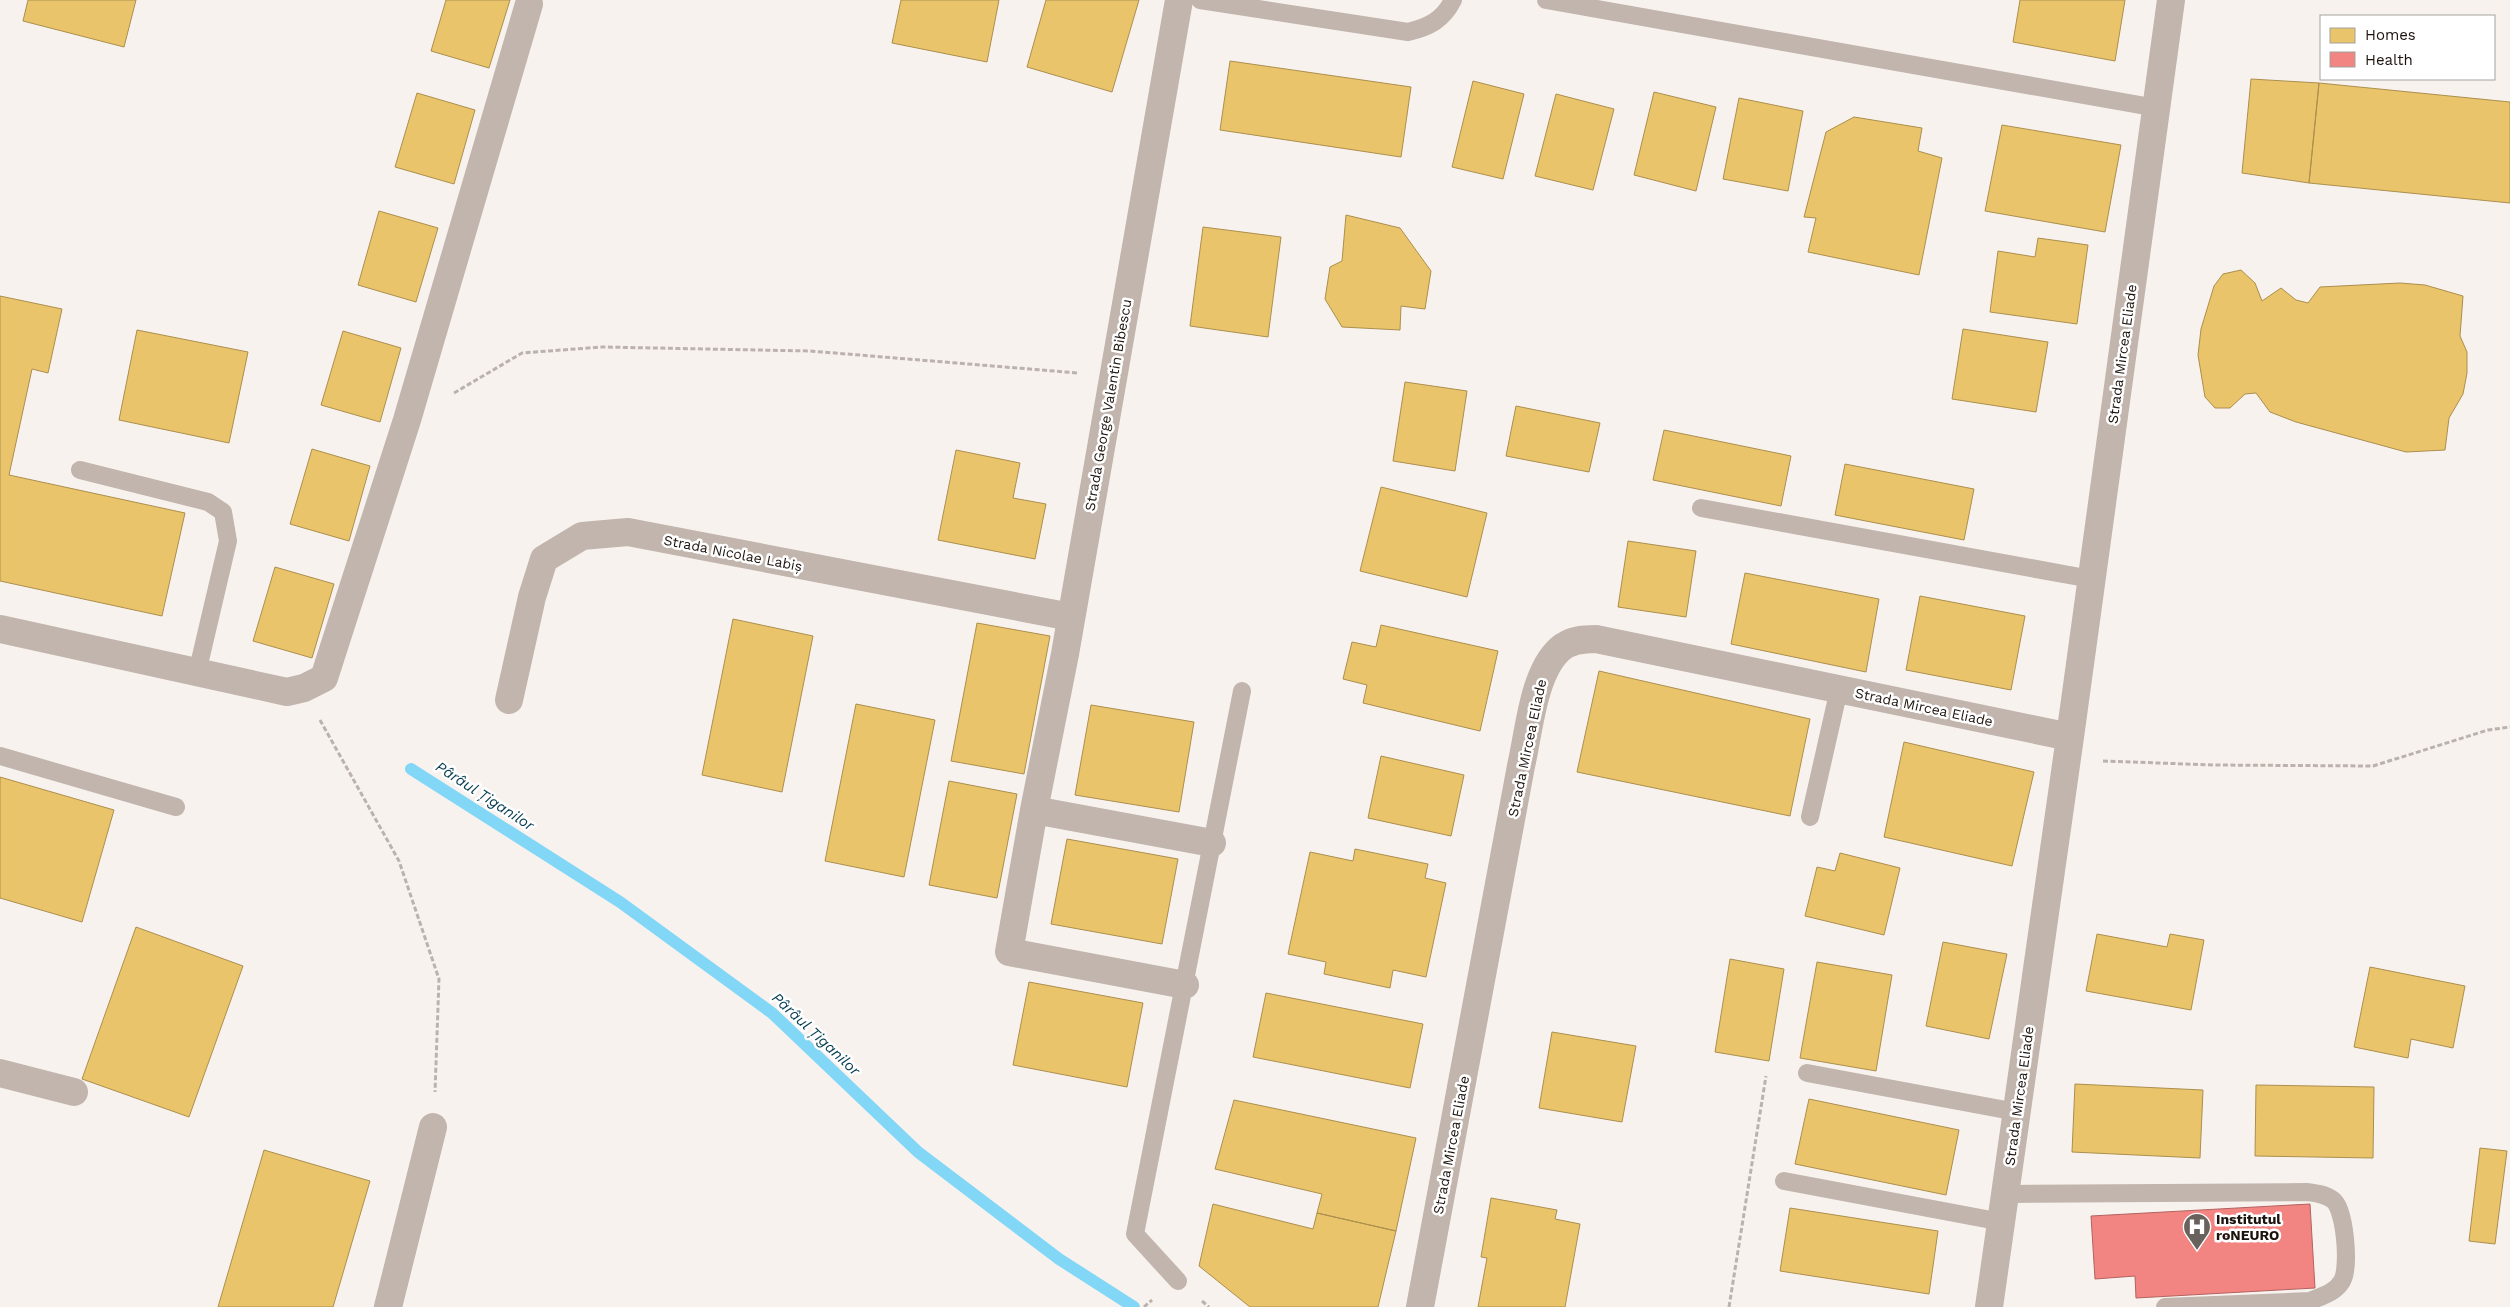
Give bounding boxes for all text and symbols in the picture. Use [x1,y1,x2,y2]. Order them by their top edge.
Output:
legend [2320,15,2495,80]
text: Homes [2365,26,2416,44]
text: Health [2365,51,2413,69]
street label: Strada Mircea Eliade [2104,283,2140,425]
street label: Strada George Valentin Bibescu [1081,298,1135,512]
street label: Strada Nicolae Labiș [662,532,804,575]
street label: Strada Mircea Eliade [1505,678,1549,818]
street label: Strada Mircea Eliade [1854,685,1994,729]
water label: Pârâul Țiganilor [432,758,539,835]
water label: Pârâul Țiganilor [768,989,865,1080]
street label: Strada Mircea Eliade [2001,1025,2037,1167]
street label: Strada Mircea Eliade [1430,1074,1472,1216]
place label: Institutul roNEURO [2216,1211,2281,1243]
hospital icon: Institutul roNEURO [2182,1212,2212,1251]

